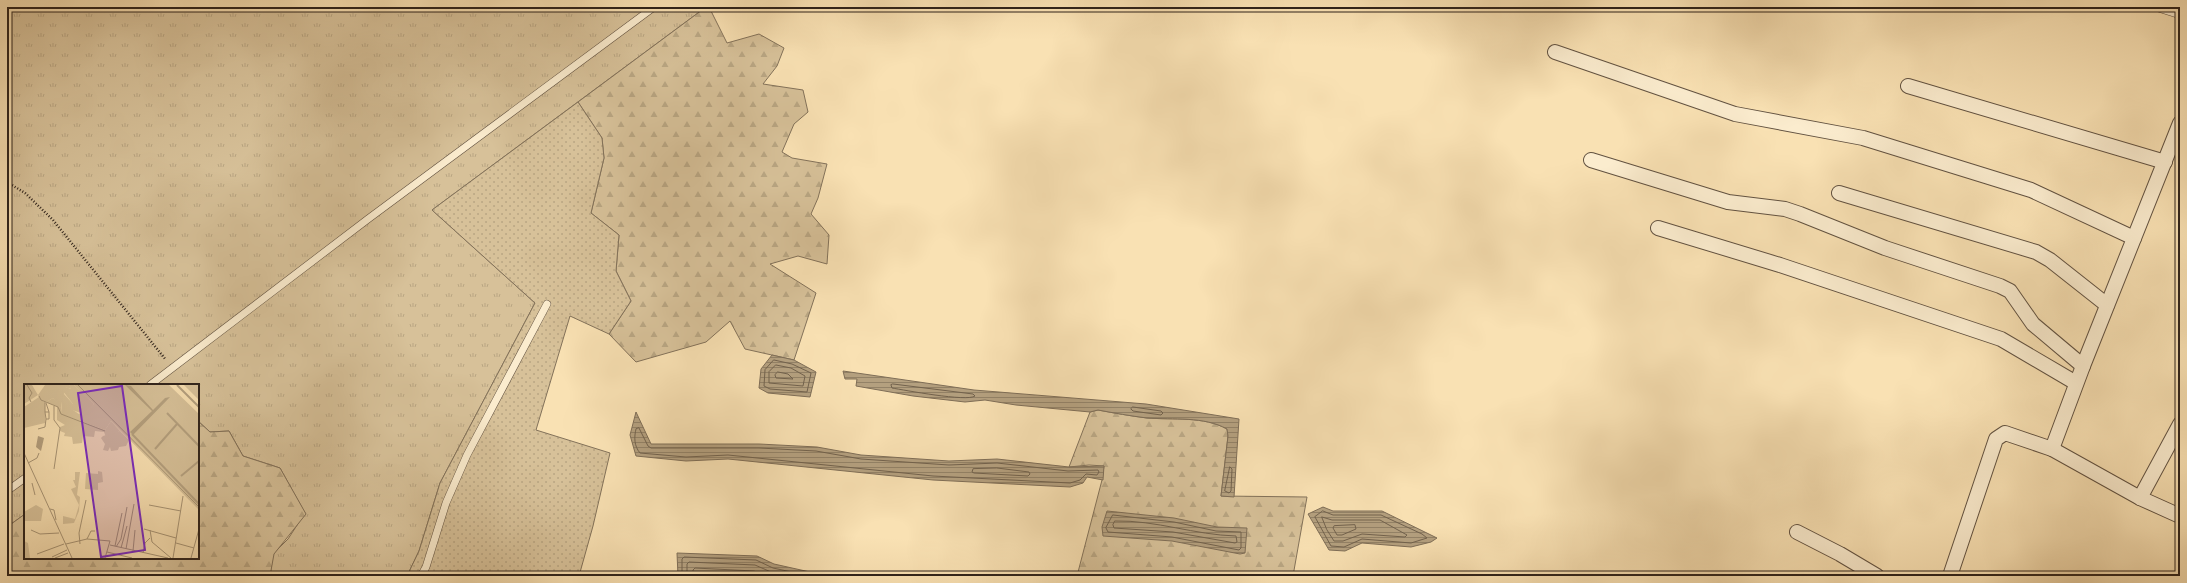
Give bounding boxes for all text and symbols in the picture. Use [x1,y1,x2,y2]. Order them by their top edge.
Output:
inset map [24,384,199,559]

